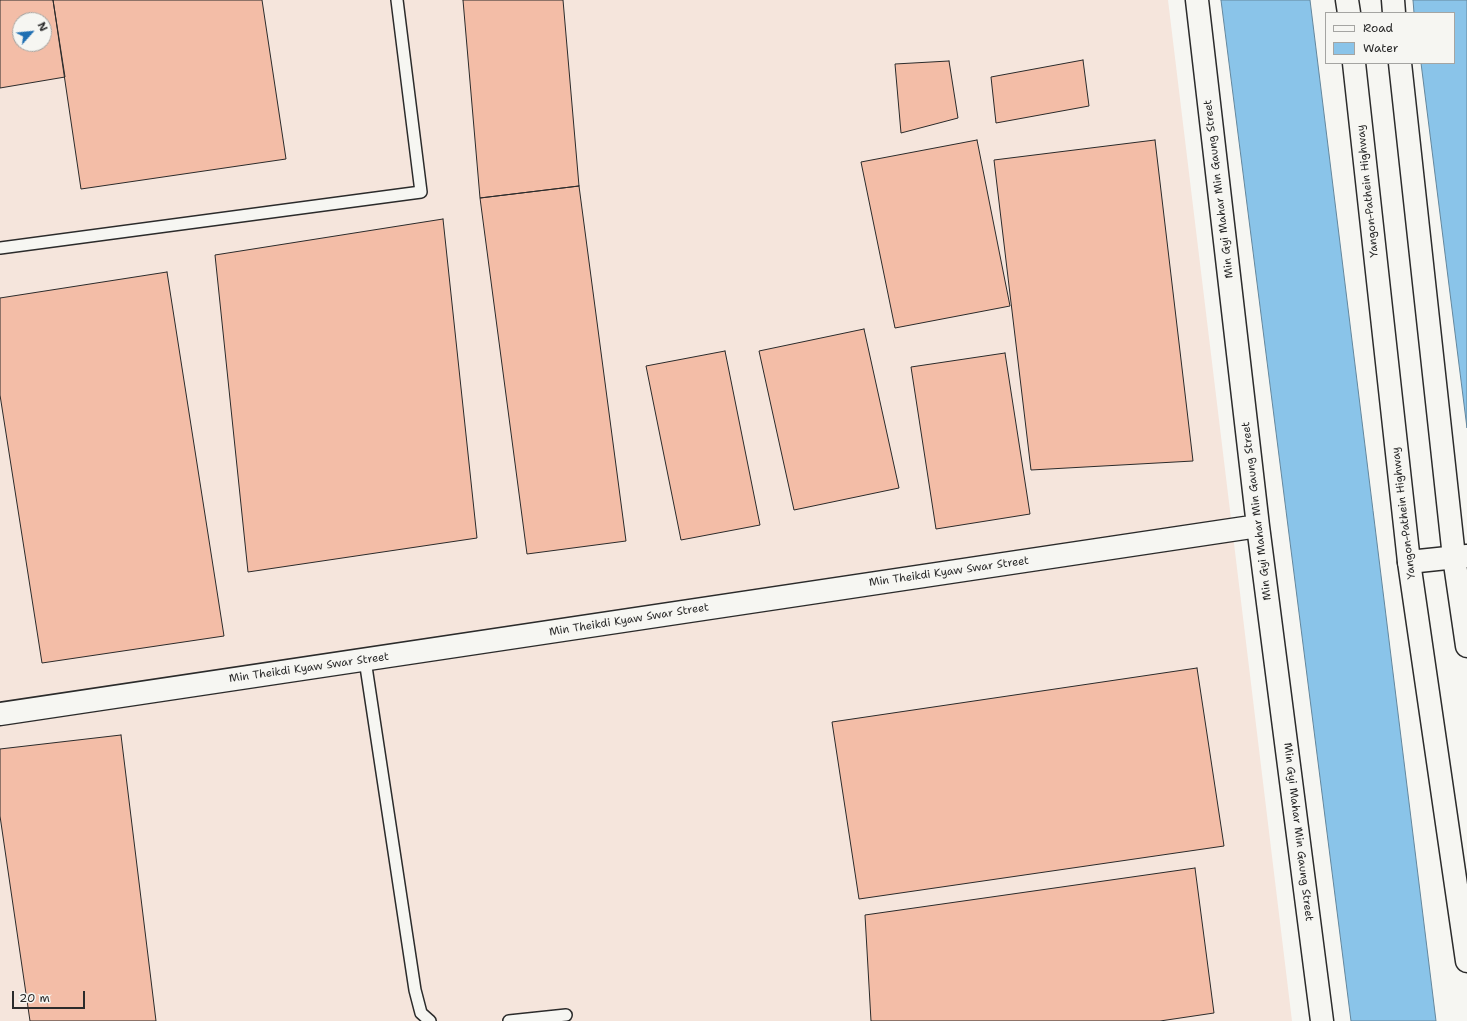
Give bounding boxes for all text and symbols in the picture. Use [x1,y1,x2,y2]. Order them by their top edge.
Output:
north arrow [12,12,52,52]
legend [1325,12,1455,64]
text: N [34,19,51,34]
text: Road [1363,20,1393,36]
text: Water [1363,40,1398,56]
street label: Min Gyi Mahar Min Gaung Street [1201,99,1237,279]
street label: Yangon-Pathein Highway [1354,124,1382,258]
street label: Min Gyi Mahar Min Gaung Street [1239,421,1275,601]
street label: Yangon-Pathein Highway [1389,446,1419,580]
street label: Min Theikdi Kyaw Swar Street [868,554,1030,590]
street label: Min Theikdi Kyaw Swar Street [548,601,710,639]
street label: Min Theikdi Kyaw Swar Street [228,650,390,686]
street label: Min Gyi Mahar Min Gaung Street [1280,742,1316,922]
scale bar [14,983,87,1009]
text: 20 m [19,990,50,1006]

